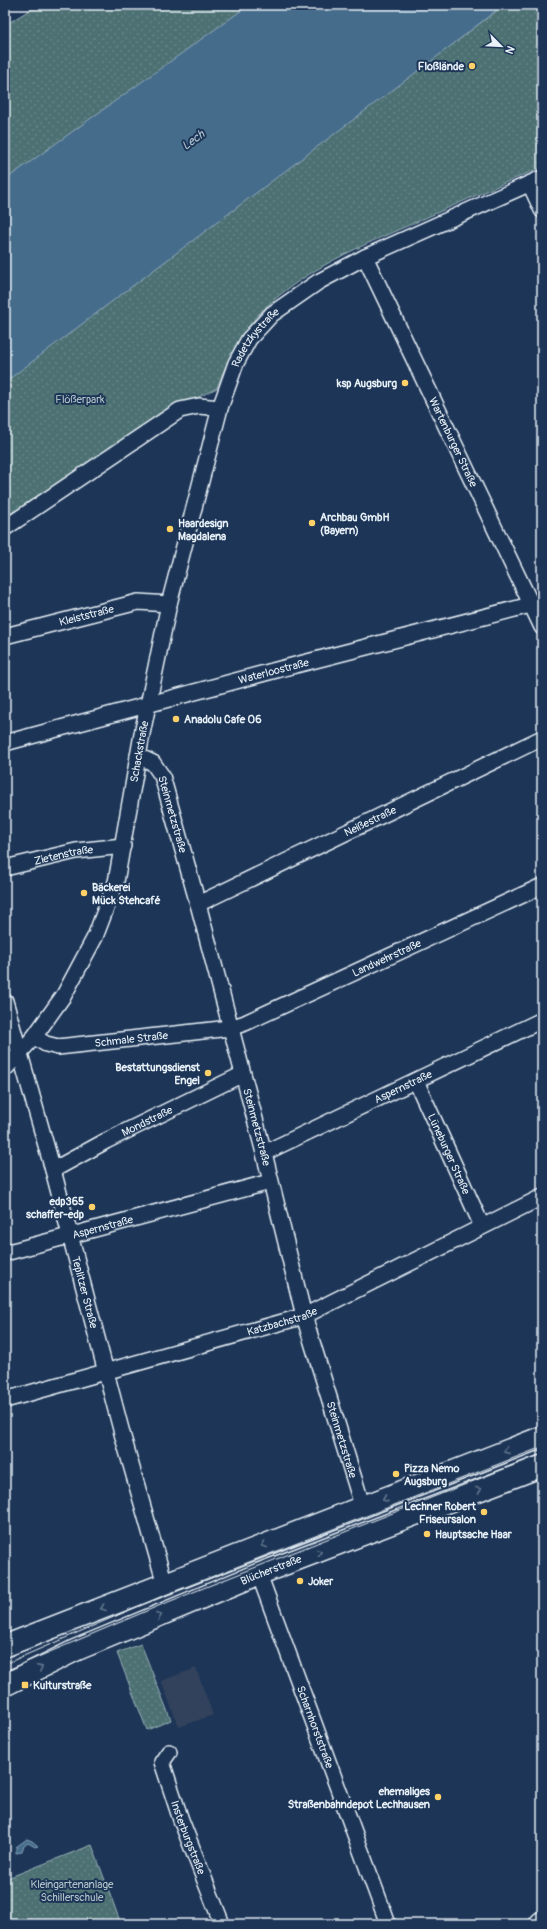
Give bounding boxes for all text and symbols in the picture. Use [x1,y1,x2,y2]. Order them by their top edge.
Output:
north arrow [481,26,521,66]
text: N [502,44,517,56]
place label: Floßlände [418,60,465,73]
marker: Floßlände [467,61,477,71]
water label: Lech [179,126,209,154]
street label: Radetzkystraße [229,305,282,369]
place label: ksp Augsburg [336,377,397,390]
marker: ksp Augsburg [400,378,410,388]
park label: Flößerpark [55,393,105,406]
street label: Wartenburger Straße [426,395,480,490]
place label: Archbau GmbH (Bayern) [320,511,389,537]
place label: Haardesign Magdalena [178,517,228,543]
marker: Archbau GmbH (Bayern) [307,518,317,528]
marker: Haardesign Magdalena [165,524,175,534]
street label: Kleiststraße [58,602,116,629]
street label: Waterloostraße [237,656,311,687]
place label: Anadolu Cafe 06 [184,713,262,726]
marker: Anadolu Cafe 06 [171,714,181,724]
street label: Schackstraße [128,719,152,783]
street label: Steinmetzstraße [155,774,189,855]
street label: Neißestraße [342,803,399,839]
street label: Zietenstraße [33,843,94,868]
place label: Bäckerei Mück Stehcafé [92,881,161,907]
marker: Bäckerei Mück Stehcafé [79,888,89,898]
street label: Landwehrstraße [350,936,424,980]
street label: Schmale Straße [94,1029,169,1050]
place label: Bestattungsdienst Engel [115,1061,201,1087]
street label: Aspernstraße [372,1067,435,1106]
marker: Bestattungsdienst Engel [203,1068,213,1078]
street label: Steinmetzstraße [240,1087,273,1168]
street label: Mondstraße [120,1103,175,1139]
street label: Lüneburger Straße [425,1112,473,1197]
place label: edp365 schaffer-edp [26,1195,84,1221]
marker: edp365 schaffer-edp [87,1202,97,1212]
street label: Aspernstraße [71,1213,135,1242]
street label: Teplitzer Straße [69,1255,100,1330]
street label: Katzbachstraße [246,1304,320,1339]
street label: Steinmetzstraße [324,1400,360,1480]
one-way arrow [502,1446,509,1454]
place label: Pizza Nemo Augsburg [404,1462,460,1488]
marker: Pizza Nemo Augsburg [391,1469,401,1479]
one-way arrow [476,1486,483,1494]
one-way arrow [381,1494,388,1502]
place label: Lechner Robert Friseursalon [404,1500,477,1526]
marker: Lechner Robert Friseursalon [479,1507,489,1517]
place label: Hauptsache Haar [435,1528,513,1541]
marker: Hauptsache Haar [422,1529,432,1539]
one-way arrow [260,1541,267,1549]
one-way arrow [315,1548,322,1556]
street label: Blücherstraße [239,1552,304,1588]
place label: Joker [308,1575,334,1588]
marker: Joker [295,1576,305,1586]
one-way arrow [100,1603,107,1611]
one-way arrow [156,1612,163,1620]
one-way arrow [36,1665,43,1672]
place label: Kulturstraße [33,1679,92,1692]
marker: Kulturstraße [20,1680,30,1690]
street label: Scharnhorststraße [294,1684,336,1771]
place label: ehemaliges Straßenbahndepot Lechhausen [288,1785,430,1811]
marker: ehemaliges Straßenbahndepot Lechhausen [433,1792,443,1802]
street label: Insterburgstraße [168,1799,208,1877]
park label: Kleingartenanlage Schillerschule [31,1878,114,1904]

